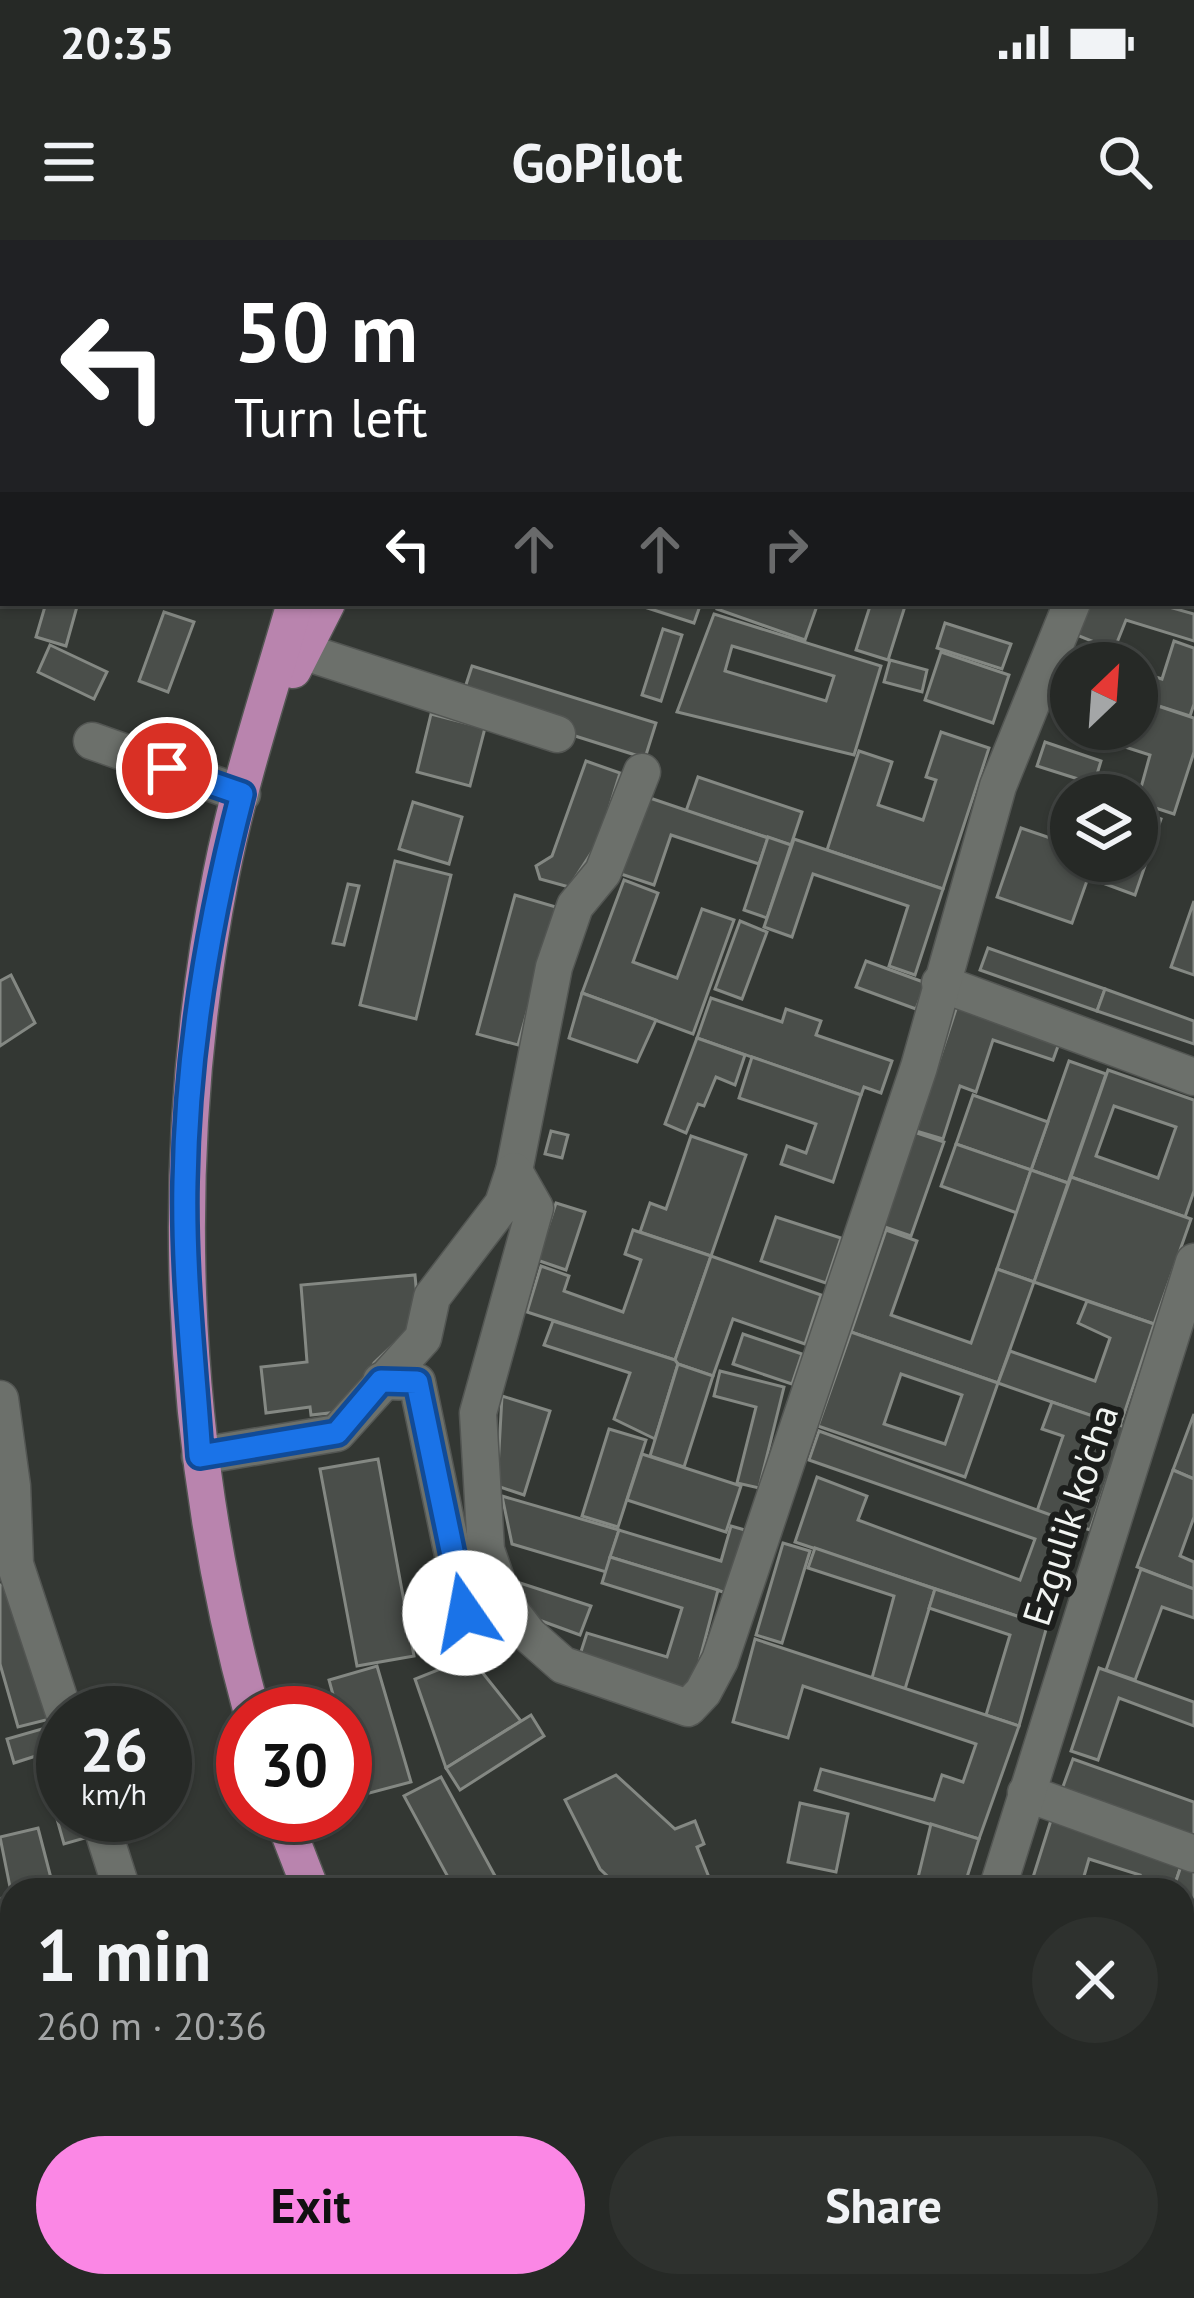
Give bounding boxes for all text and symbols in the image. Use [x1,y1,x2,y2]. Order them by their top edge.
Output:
text: 20:35 [60,13,174,71]
text: GoPilot [511,127,683,197]
icon: menu [36,129,102,195]
icon: search [1092,129,1158,195]
text: 50 m [234,276,418,385]
icon: left [36,288,192,444]
text: Turn left [234,382,428,452]
icon: left [375,516,441,582]
icon: ahead [501,516,567,582]
icon: ahead [627,516,693,582]
icon: right [753,516,819,582]
north arrow [1050,642,1158,750]
map controls [1050,642,1158,882]
pin [116,717,218,819]
icon: arrive [134,735,200,801]
button: layers [1050,774,1158,882]
street label: Ezgulik ko'cha [1010,1398,1129,1632]
position arrow [402,1550,528,1676]
speed limit sign: 30 [216,1686,372,1842]
text: 26 [80,1710,148,1788]
text: km/h [81,1774,147,1813]
text: 1 min [36,1908,212,2001]
button: close [1032,1917,1158,2043]
text: 260 m · 20:36 [36,2000,267,2051]
button: Exit [36,2136,585,2274]
button: Share [609,2136,1158,2274]

